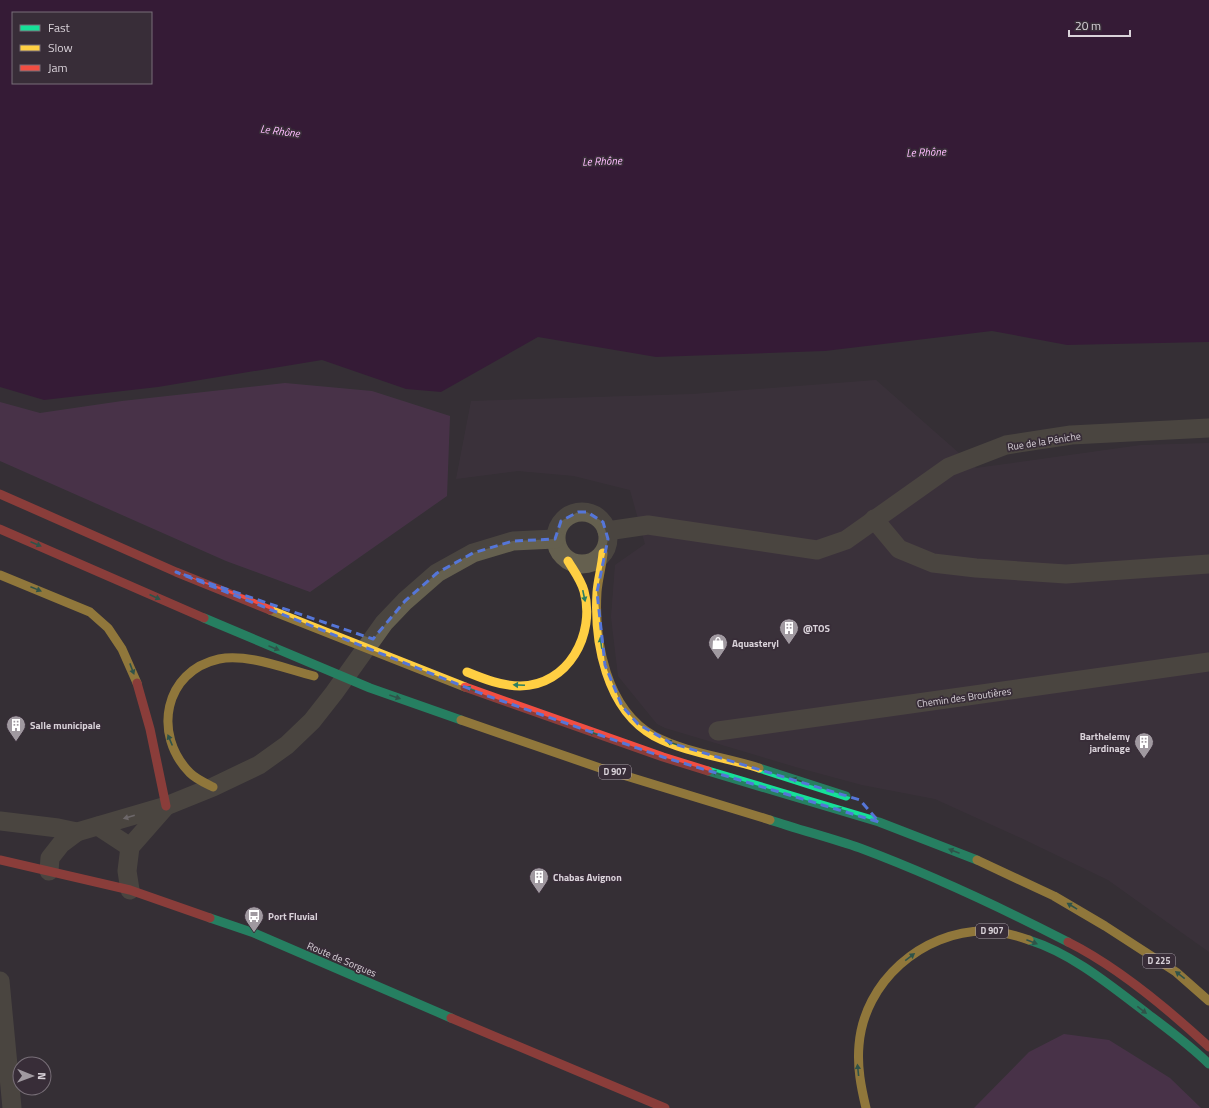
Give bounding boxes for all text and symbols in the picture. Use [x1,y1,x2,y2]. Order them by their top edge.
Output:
legend [12,12,152,84]
scale bar [1069,12,1130,38]
text: 20 m [1075,16,1101,35]
text: Fast [48,18,71,37]
text: Slow [48,38,73,57]
text: Jam [48,58,68,77]
water label: Le Rhône [259,121,302,141]
water label: Le Rhône [906,143,947,161]
water label: Le Rhône [582,152,623,170]
street label: Rue de la Péniche [1006,428,1082,455]
one-way arrow [30,542,42,548]
one-way arrow [31,587,43,593]
one-way arrow [582,589,588,602]
one-way arrow [149,595,161,601]
building icon: @TOS [778,617,800,645]
place label: @TOS [803,621,830,636]
shop icon: Aquasteryl [707,632,729,660]
place label: Aquasteryl [732,636,779,651]
one-way arrow [598,637,604,650]
one-way arrow [269,645,280,651]
one-way arrow [130,663,136,675]
one-way arrow [513,682,525,689]
street label: Chemin des Broutières [916,683,1013,712]
one-way arrow [465,686,477,692]
one-way arrow [389,694,401,700]
building icon: Salle municipale [5,714,27,742]
place label: Salle municipale [30,718,101,733]
one-way arrow [587,729,599,735]
place label: Barthelemy jardinage [1080,729,1130,756]
building icon: Barthelemy jardinage [1133,731,1155,759]
one-way arrow [167,734,173,745]
one-way arrow [666,740,678,746]
road number: D 907 [599,765,631,779]
one-way arrow [711,770,723,776]
one-way arrow [790,777,802,783]
one-way arrow [836,807,848,813]
one-way arrow [122,814,134,820]
one-way arrow [948,847,960,853]
building icon: Chabas Avignon [528,866,550,894]
place label: Chabas Avignon [553,870,622,885]
one-way arrow [1066,903,1078,910]
bus stop icon: Port Fluvial [243,905,265,933]
place label: Port Fluvial [268,909,318,924]
road number: D 907 [976,924,1008,938]
street label: Route de Sorgues [305,938,379,981]
one-way arrow [1027,939,1039,945]
one-way arrow [904,953,915,961]
road number: D 225 [1143,954,1175,968]
one-way arrow [1174,971,1185,980]
one-way arrow [1137,1006,1148,1014]
north arrow [12,1056,52,1096]
one-way arrow [855,1064,861,1076]
text: N [34,1072,50,1080]

